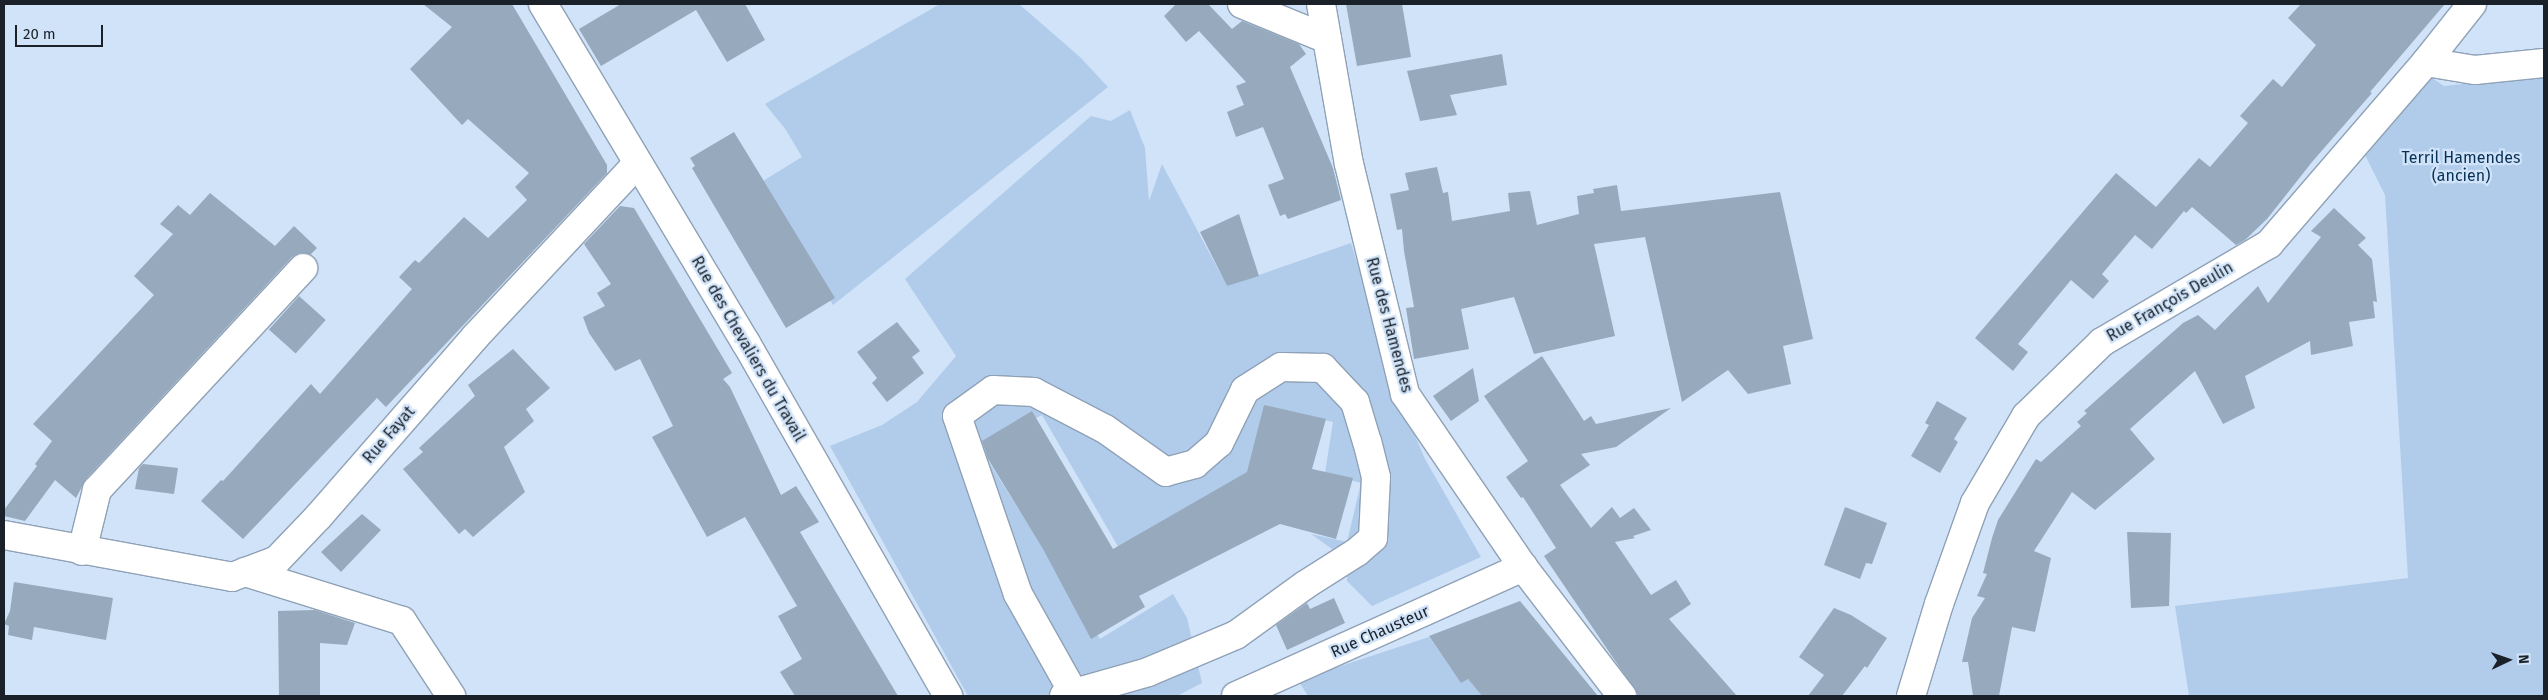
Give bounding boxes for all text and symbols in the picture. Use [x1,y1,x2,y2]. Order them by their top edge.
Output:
scale bar [18,15,105,47]
text: 20 m [23,25,56,43]
park label: Terril Hamendes (ancien) [2401,148,2521,186]
street label: Rue des Chevaliers du Travail [687,253,809,445]
street label: Rue des Hamendes [1362,255,1416,395]
street label: Rue François Deulin [2103,258,2237,346]
street label: Rue Fayat [359,403,419,467]
street label: Rue Chausteur [1328,602,1432,662]
north arrow [2483,635,2533,685]
text: N [2515,654,2532,664]

